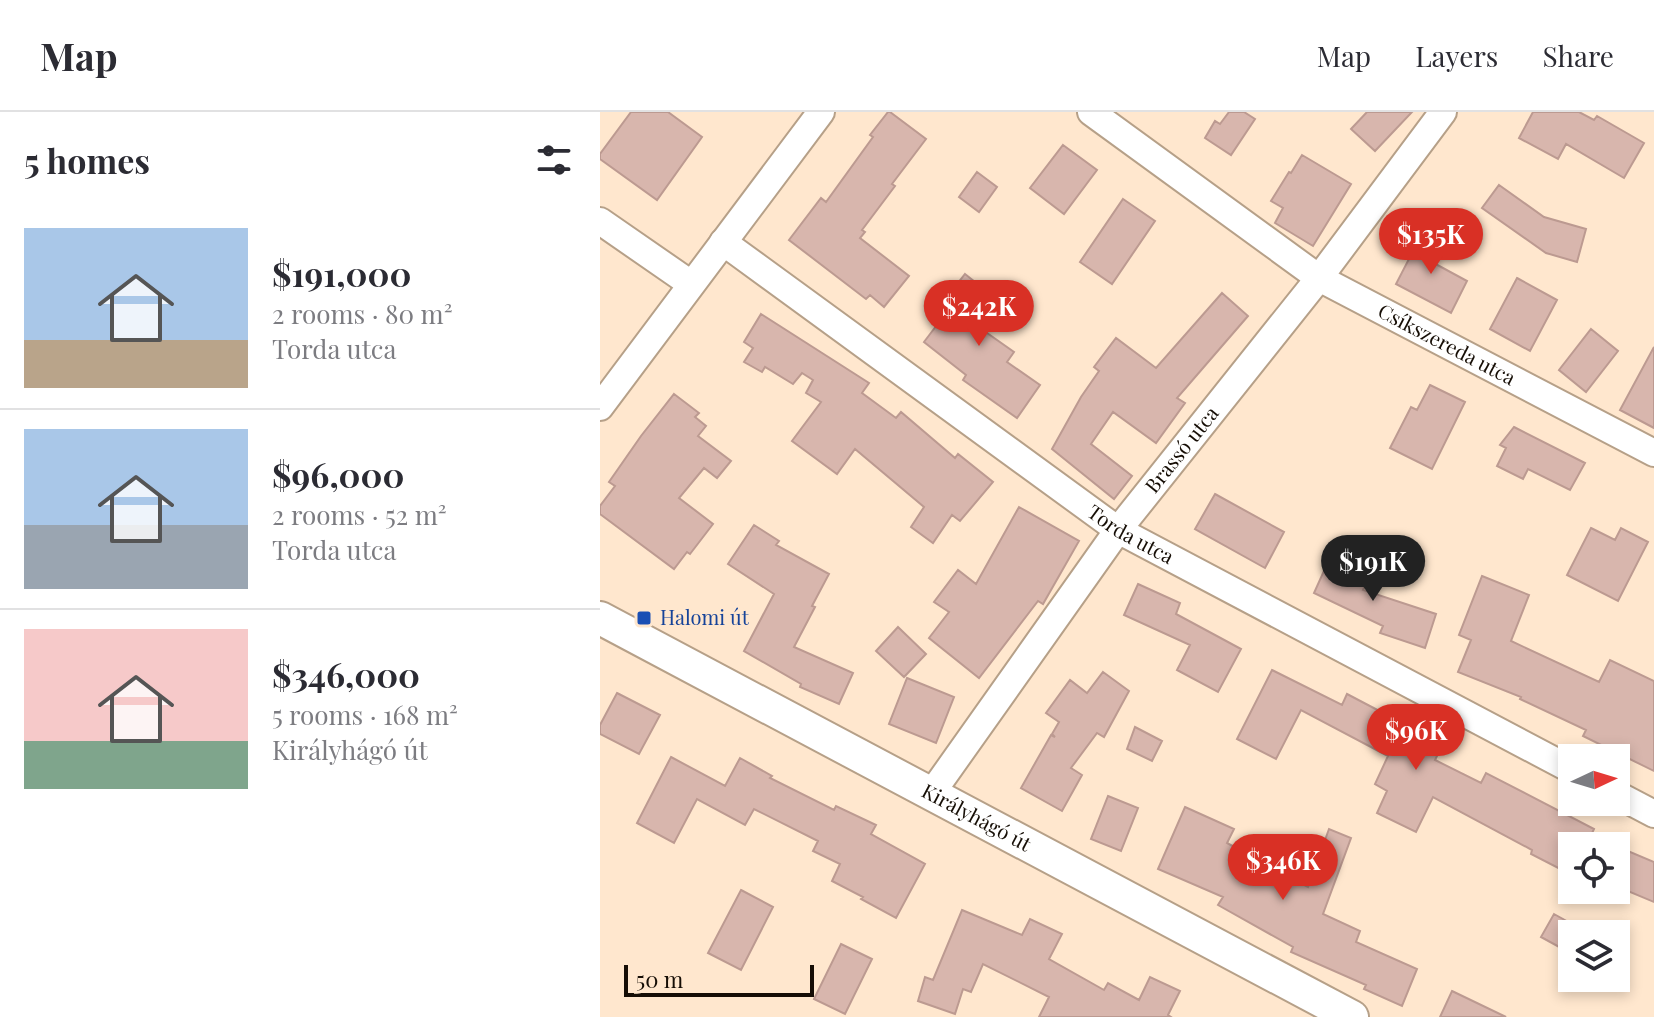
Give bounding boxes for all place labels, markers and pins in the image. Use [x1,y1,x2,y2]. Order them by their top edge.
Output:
pin: $135K [1375,208,1487,276]
pin: $242K [923,280,1035,348]
pin: $191K [1317,535,1429,603]
place label: Halomi út [660,603,750,630]
marker: Halomi út [635,609,653,627]
pin: $96K [1369,704,1463,772]
pin: $346K [1227,834,1339,902]

